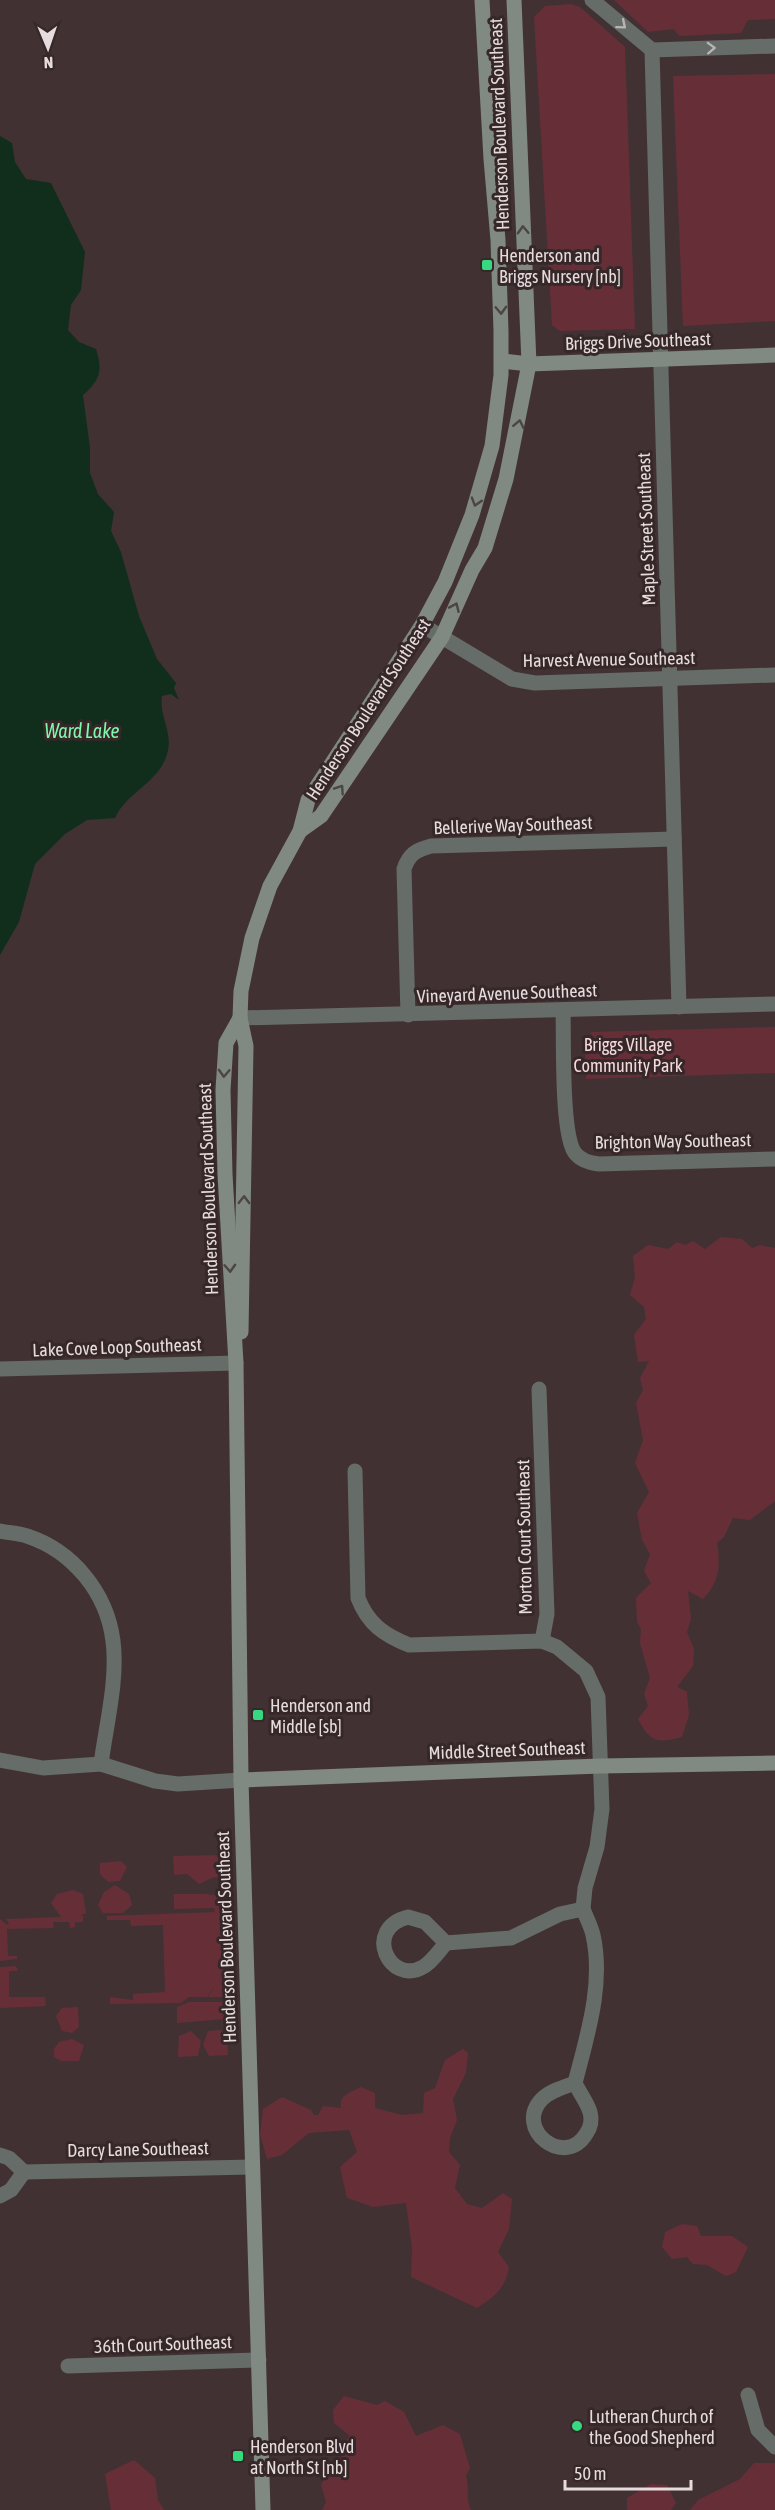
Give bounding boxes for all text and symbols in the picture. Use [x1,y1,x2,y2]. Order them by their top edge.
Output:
north arrow [18,18,78,78]
street label: Henderson Boulevard Southeast [485,18,513,230]
one-way arrow [615,18,626,29]
one-way arrow [706,42,715,54]
text: N [43,54,54,72]
one-way arrow [517,225,530,234]
place label: Henderson and Briggs Nursery [nb] [499,245,621,287]
marker: Henderson and Briggs Nursery [nb] [480,258,494,272]
one-way arrow [494,305,507,314]
street label: Briggs Drive Southeast [565,328,711,354]
one-way arrow [511,419,524,429]
street label: Maple Street Southeast [633,452,659,606]
one-way arrow [471,496,483,507]
one-way arrow [448,602,460,613]
street label: Henderson Boulevard Southeast [301,614,435,804]
street label: Harvest Avenue Southeast [523,647,695,671]
water label: Ward Lake [44,719,120,742]
one-way arrow [332,784,343,795]
street label: Bellerive Way Southeast [433,812,593,838]
street label: Vineyard Avenue Southeast [416,979,598,1007]
park label: Briggs Village Community Park [573,1034,683,1076]
one-way arrow [218,1068,231,1077]
street label: Henderson Boulevard Southeast [194,1083,222,1295]
street label: Brighton Way Southeast [595,1129,751,1153]
one-way arrow [238,1195,250,1204]
one-way arrow [223,1263,236,1272]
street label: Lake Cove Loop Southeast [32,1334,202,1360]
street label: Morton Court Southeast [512,1459,536,1615]
place label: Henderson and Middle [sb] [270,1695,371,1737]
marker: Henderson and Middle [sb] [251,1708,265,1722]
street label: Middle Street Southeast [428,1737,586,1763]
street label: Henderson Boulevard Southeast [212,1831,240,2043]
street label: Darcy Lane Southeast [67,2137,209,2161]
street label: 36th Court Southeast [94,2331,232,2357]
place label: Lutheran Church of the Good Shepherd [589,2406,715,2448]
marker: Lutheran Church of the Good Shepherd [570,2419,584,2433]
place label: Henderson Blvd at North St [nb] [250,2436,354,2478]
marker: Henderson Blvd at North St [nb] [231,2449,245,2463]
scale bar [565,2453,691,2491]
text: 50 m [574,2463,606,2484]

